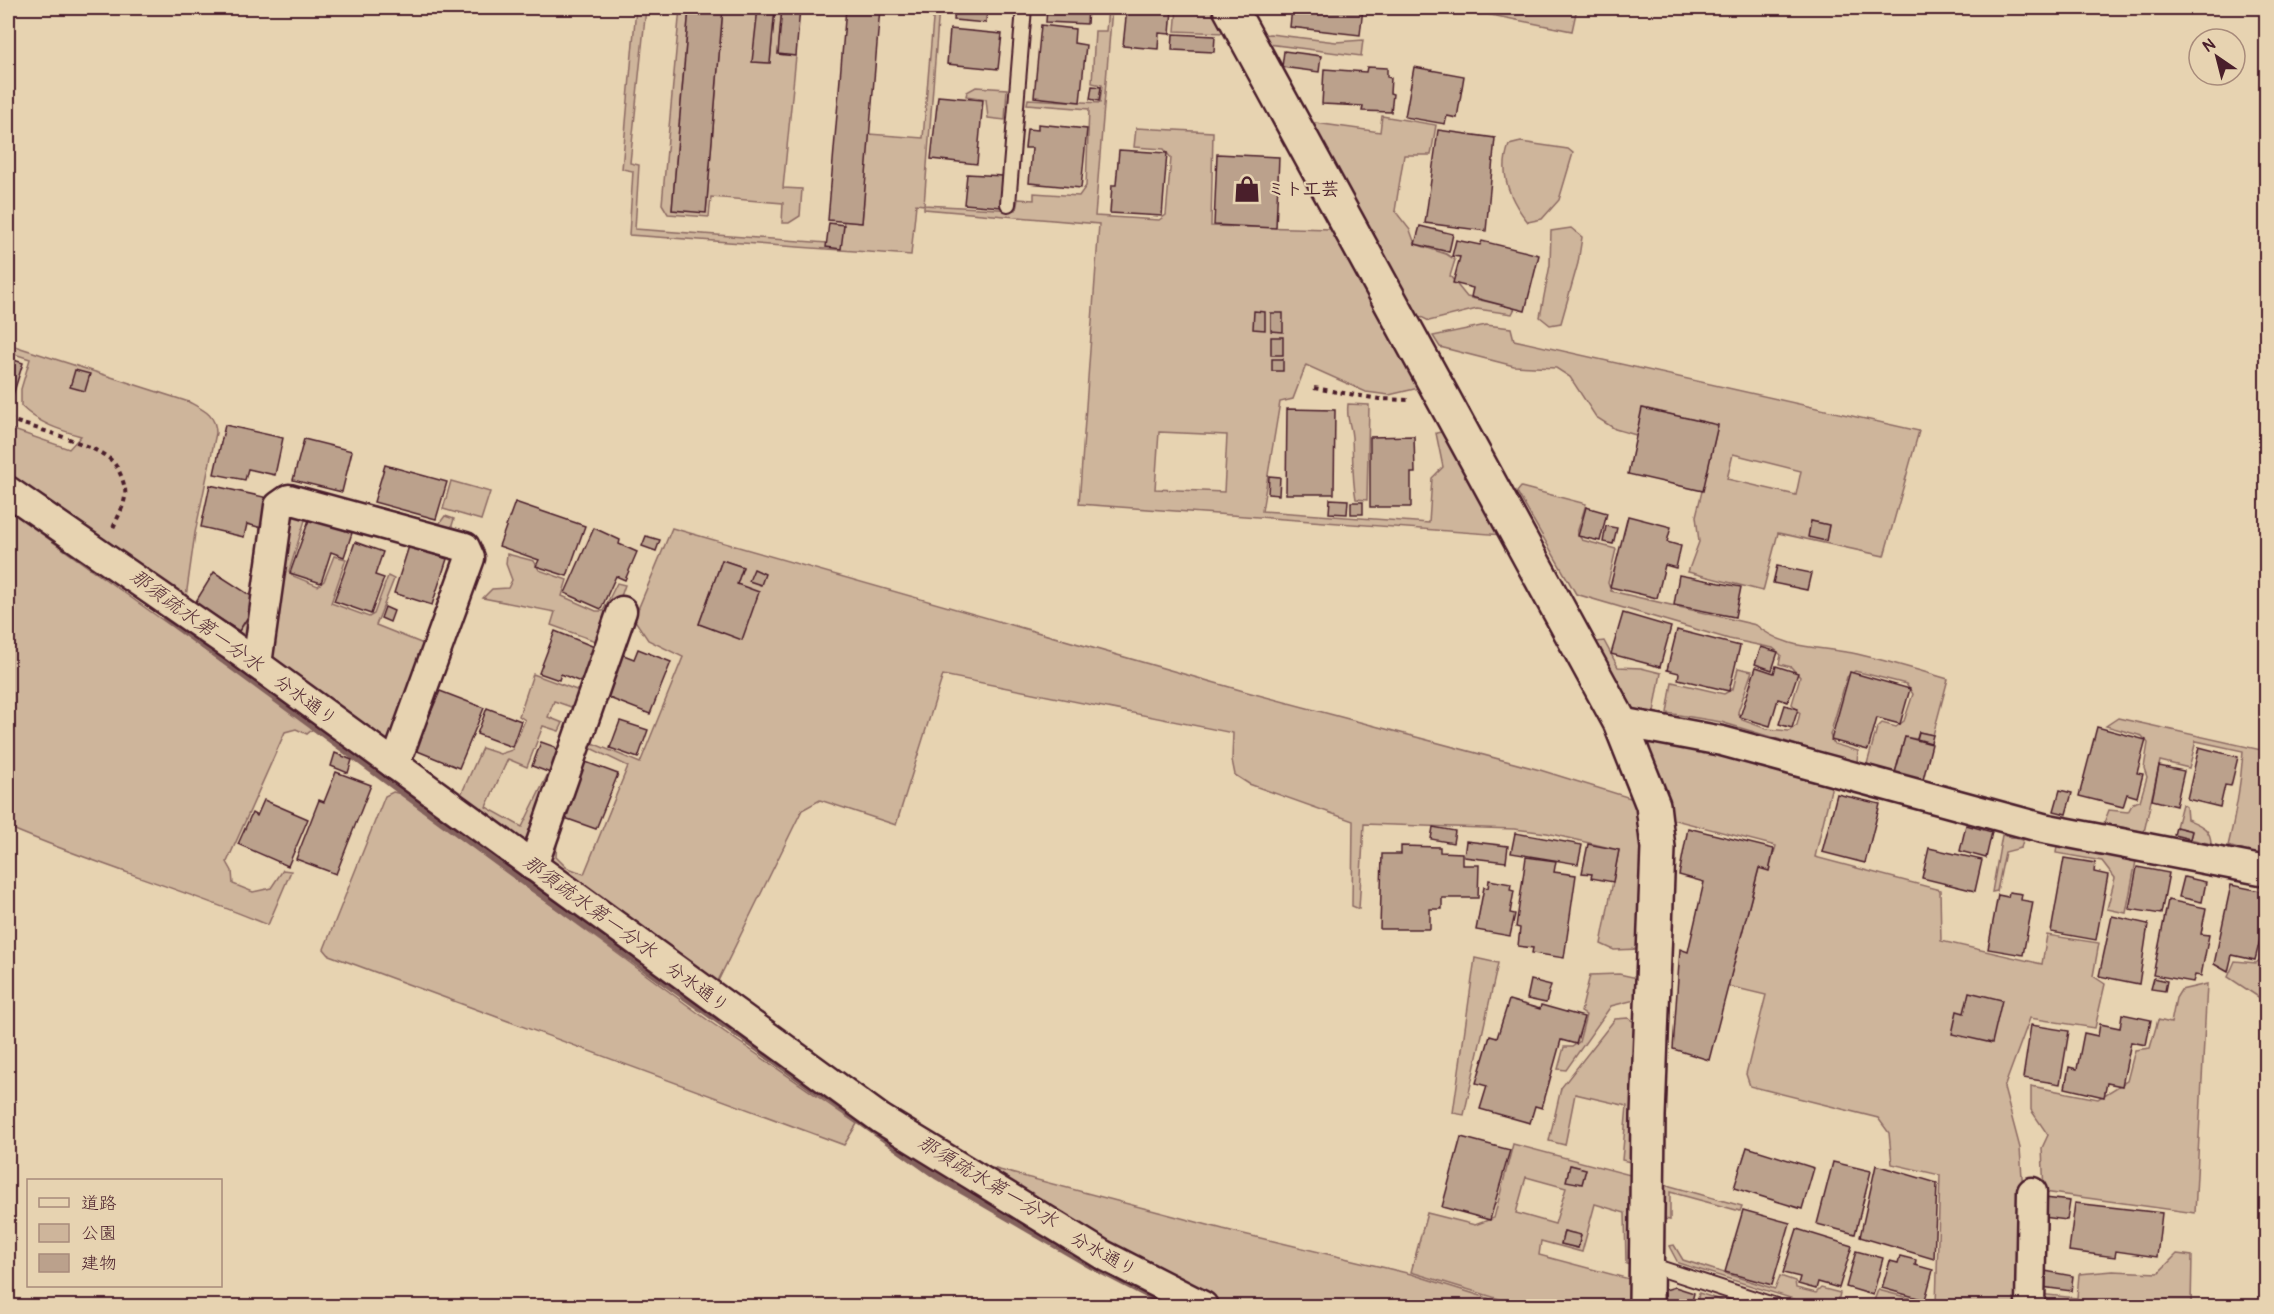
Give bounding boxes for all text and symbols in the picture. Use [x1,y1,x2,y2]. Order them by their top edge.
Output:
north arrow [2187,27,2247,87]
text: N [2199,34,2219,57]
shop icon: ミト工芸 [1232,174,1262,204]
place label: ミト工芸 [1267,178,1339,201]
water label: 那須疏水第一分水 [125,563,269,678]
street label: 分水通り [270,670,342,731]
water label: 那須疏水第一分水 [518,849,662,964]
street label: 分水通り [662,957,734,1018]
water label: 那須疏水第一分水 [913,1130,1063,1233]
legend [27,1179,222,1287]
text: 道路 [81,1192,117,1215]
text: 公園 [81,1222,117,1245]
street label: 分水通り [1067,1227,1141,1282]
text: 建物 [81,1252,117,1275]

